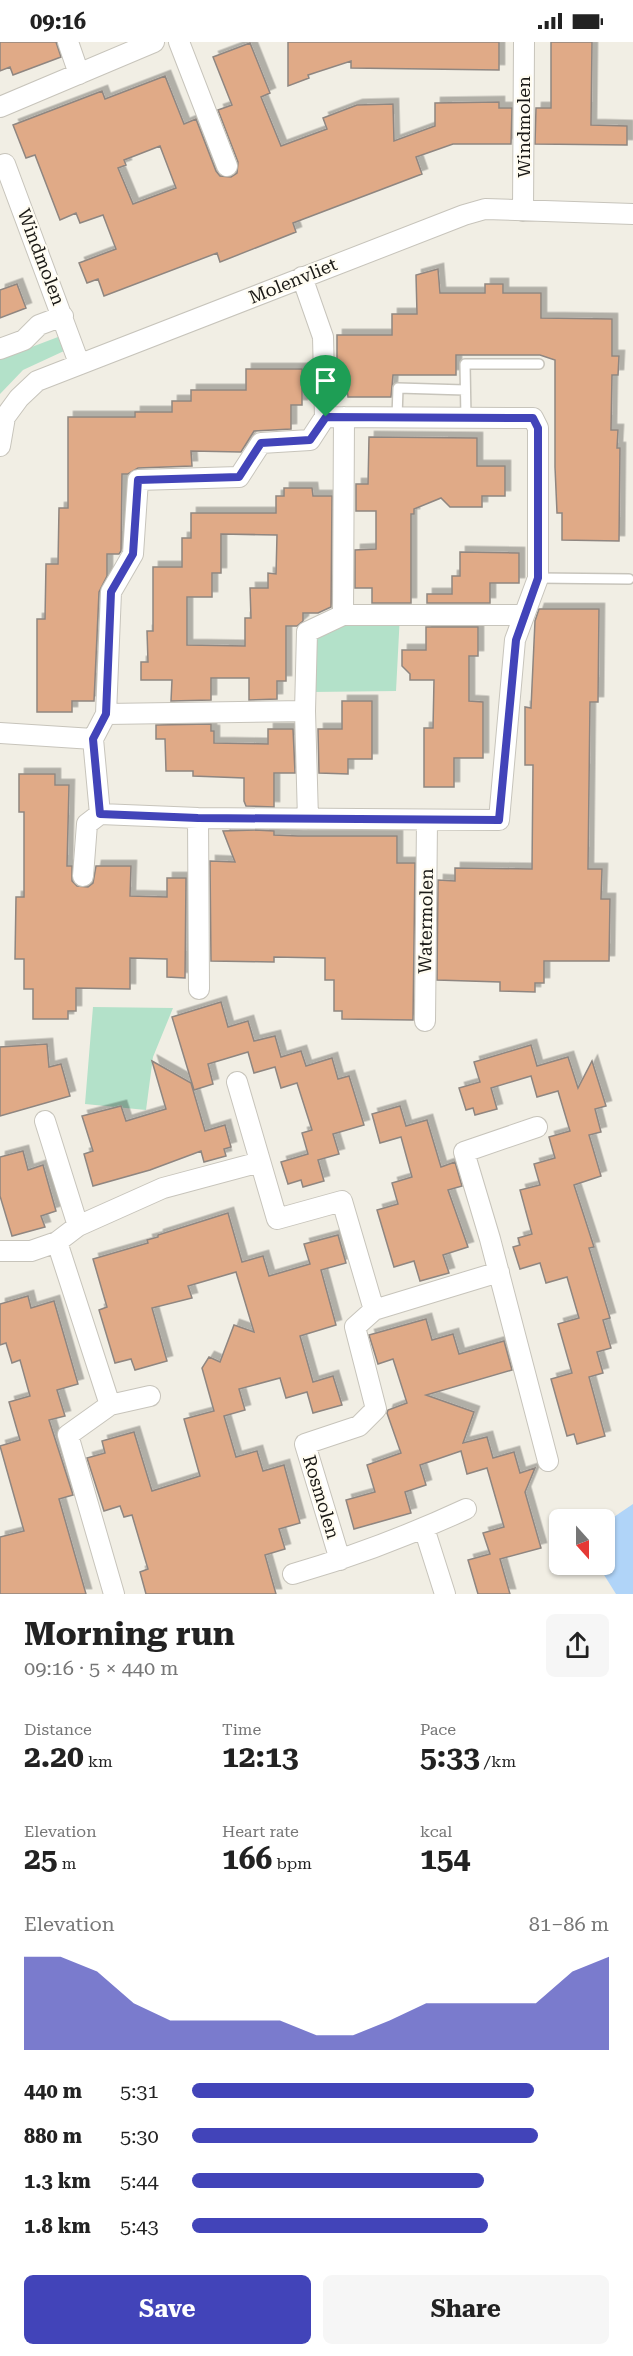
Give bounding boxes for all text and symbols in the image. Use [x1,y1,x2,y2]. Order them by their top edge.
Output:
text: 09:16 [30,9,86,34]
street label: Windmolen [513,76,534,178]
street label: Windmolen [13,206,70,308]
street label: Molenvliet [246,253,340,308]
pin [300,355,351,417]
icon: arrive [309,364,342,397]
street label: Watermolen [414,868,437,974]
street label: Rosmolen [299,1452,344,1542]
north arrow [549,1509,615,1575]
map controls [549,1509,615,1575]
text: Morning run [24,1614,235,1653]
button: share [546,1614,609,1677]
text: 09:16 · 5 × 440 m [24,1656,179,1680]
text: Distance [24,1720,92,1739]
text: Time [222,1720,261,1739]
text: Pace [420,1720,456,1739]
text: 2.20 [24,1739,84,1774]
text: 12:13 [222,1739,299,1774]
text: 5:33 [420,1739,480,1774]
text: km [84,1752,113,1771]
text: /km [480,1752,516,1771]
text: Elevation [24,1822,97,1841]
text: Heart rate [222,1822,299,1841]
text: kcal [420,1822,452,1841]
text: 25 [24,1841,58,1876]
text: 166 [222,1841,272,1876]
text: 154 [420,1841,470,1876]
text: m [58,1854,76,1873]
text: bpm [272,1854,312,1873]
text: Elevation [24,1912,115,1936]
text: 81–86 m [529,1912,609,1936]
text: 440 m [24,2079,82,2103]
text: 5:31 [120,2079,159,2103]
text: 880 m [24,2124,82,2148]
text: 5:30 [120,2124,159,2148]
text: 1.3 km [24,2169,91,2193]
text: 5:44 [120,2169,159,2193]
text: 1.8 km [24,2214,91,2238]
text: 5:43 [120,2214,159,2238]
button: Save [24,2275,311,2344]
button: Share [323,2275,609,2344]

